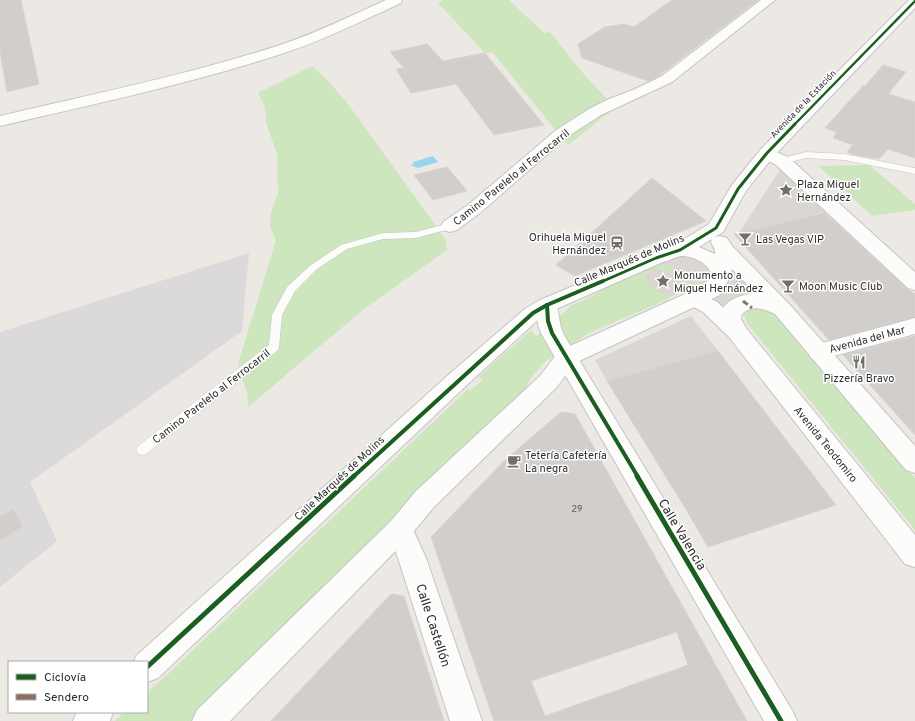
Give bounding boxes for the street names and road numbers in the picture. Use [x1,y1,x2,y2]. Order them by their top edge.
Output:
street label: Avenida de la Estación [768,68,839,141]
street label: Camino Parelelo al Ferrocarril [451,126,573,229]
street label: Calle Marqués de Molins [572,231,687,290]
street label: Avenida del Mar [828,323,908,357]
street label: Camino Parelelo al Ferrocarril [150,346,273,447]
street label: Avenida Teodomiro [790,404,860,486]
street label: Calle Marqués de Molins [292,433,388,524]
street label: Calle Valencia [654,496,709,574]
street label: Calle Castellón [411,582,453,669]

